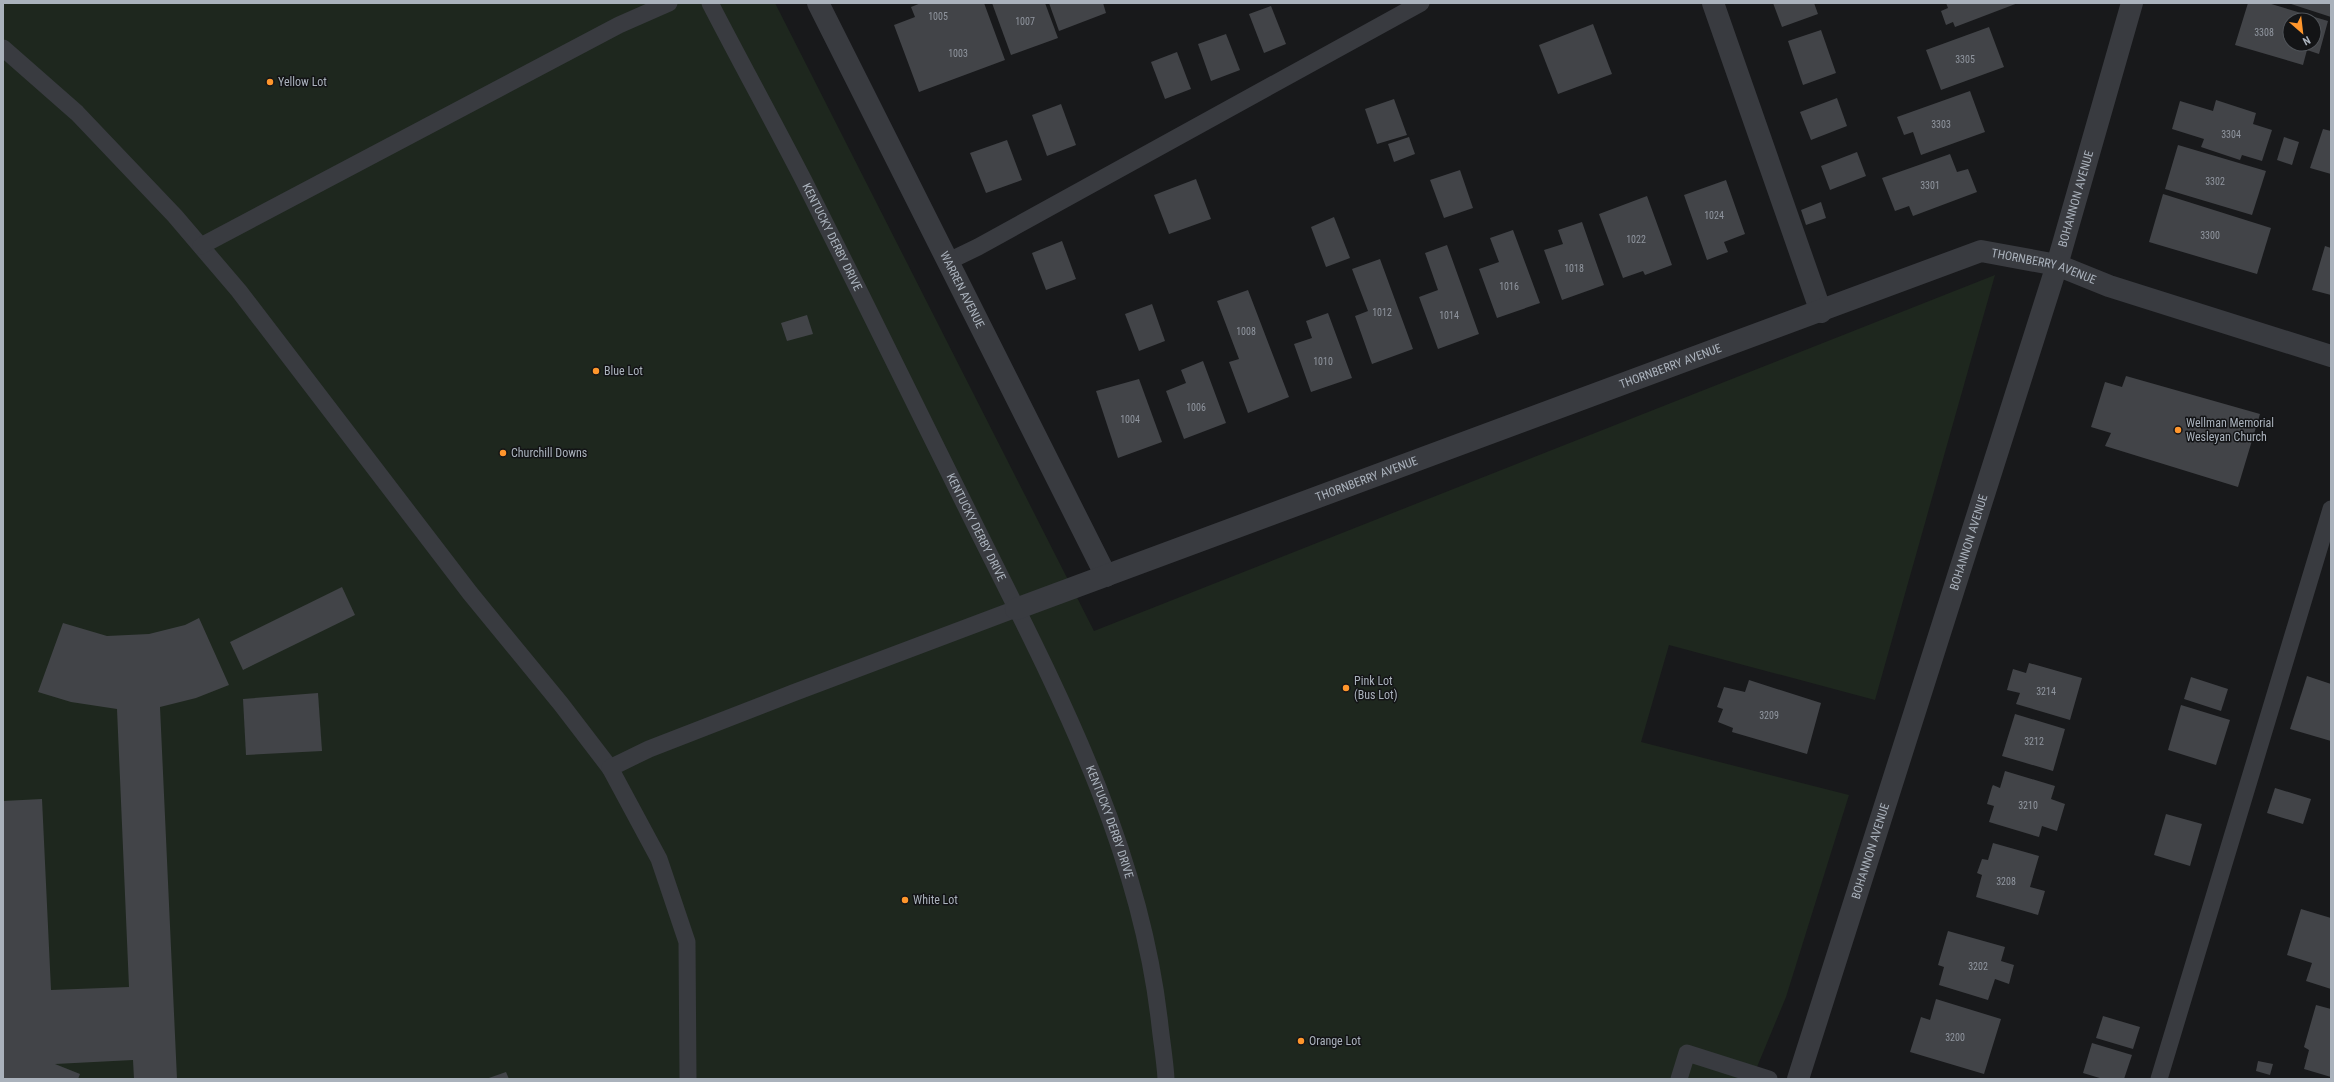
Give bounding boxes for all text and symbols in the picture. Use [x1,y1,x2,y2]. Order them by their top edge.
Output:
house number: 1005 [928,11,948,22]
north arrow [2282,12,2322,52]
house number: 1007 [1015,16,1035,27]
house number: 3308 [2254,27,2274,38]
text: N [2300,33,2312,48]
house number: 1003 [948,48,968,59]
house number: 3305 [1955,54,1975,65]
place label: Yellow Lot [278,75,327,89]
marker: Yellow Lot [265,77,275,87]
house number: 3303 [1931,119,1951,130]
house number: 3304 [2221,129,2241,140]
street label: BOHANNON AVENUE [2055,149,2096,249]
house number: 3302 [2205,176,2225,187]
house number: 3301 [1920,180,1940,191]
street label: KENTUCKY DERBY DRIVE [799,181,865,293]
house number: 1024 [1704,210,1724,221]
house number: 3300 [2200,230,2220,241]
house number: 1022 [1626,234,1646,245]
street label: THORNBERRY AVENUE [1990,246,2098,287]
street label: WARREN AVENUE [937,249,987,331]
house number: 1018 [1564,263,1584,274]
house number: 1016 [1499,281,1519,292]
house number: 1012 [1372,307,1392,318]
house number: 1014 [1439,310,1459,321]
house number: 1008 [1236,326,1256,337]
street label: THORNBERRY AVENUE [1617,341,1724,392]
house number: 1010 [1313,356,1333,367]
place label: Blue Lot [604,364,643,378]
marker: Blue Lot [591,366,601,376]
house number: 1006 [1186,402,1206,413]
house number: 1004 [1120,414,1140,425]
place label: Wellman Memorial Wesleyan Church [2186,416,2274,444]
marker: Wellman Memorial Wesleyan Church [2173,425,2183,435]
place label: Churchill Downs [511,446,587,460]
marker: Churchill Downs [498,448,508,458]
street label: THORNBERRY AVENUE [1314,454,1420,504]
street label: KENTUCKY DERBY DRIVE [944,471,1009,584]
street label: BOHANNON AVENUE [1947,493,1991,592]
place label: Pink Lot (Bus Lot) [1354,674,1397,702]
marker: Pink Lot (Bus Lot) [1341,683,1351,693]
house number: 3214 [2036,686,2056,697]
house number: 3209 [1759,710,1779,721]
house number: 3212 [2024,736,2044,747]
street label: KENTUCKY DERBY DRIVE [1083,764,1136,880]
house number: 3210 [2018,800,2038,811]
street label: BOHANNON AVENUE [1849,802,1892,901]
house number: 3208 [1996,876,2016,887]
place label: White Lot [913,893,958,907]
marker: White Lot [900,895,910,905]
house number: 3202 [1968,961,1988,972]
house number: 3200 [1945,1032,1965,1043]
place label: Orange Lot [1309,1034,1361,1048]
marker: Orange Lot [1296,1036,1306,1046]

